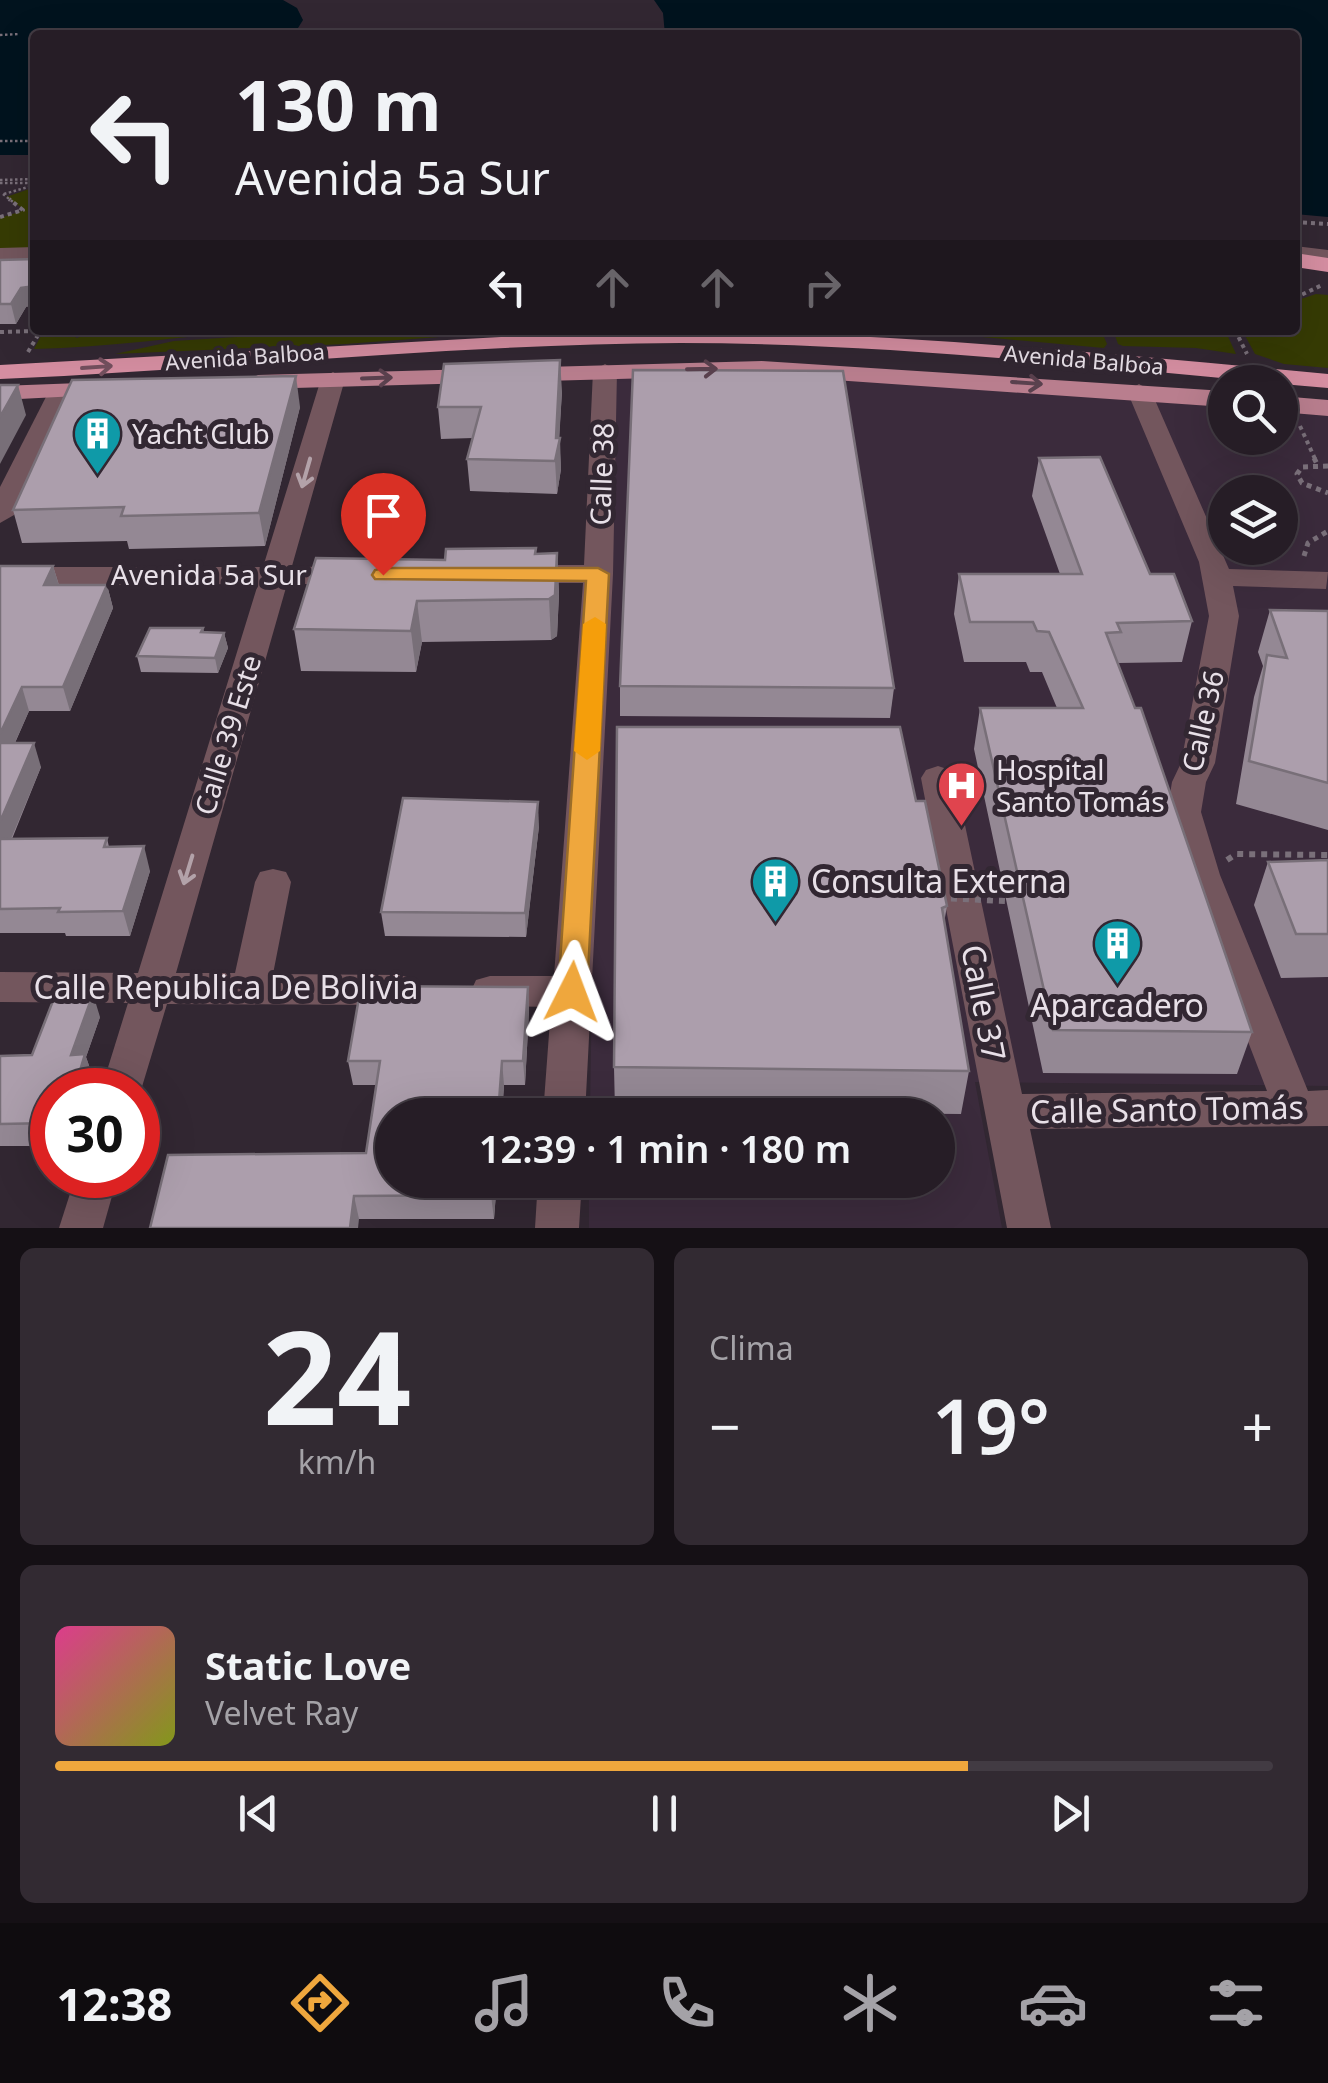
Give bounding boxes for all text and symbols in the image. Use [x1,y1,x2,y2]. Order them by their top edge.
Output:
text: 130 m [235,56,442,152]
icon: left [70,70,200,200]
text: Avenida 5a Sur [235,147,550,208]
icon: left [480,260,535,315]
icon: ahead [585,260,640,315]
icon: ahead [690,260,745,315]
icon: right [795,260,850,315]
street label: Avenida Balboa [164,335,326,377]
street label: Avenida Balboa [1003,337,1165,381]
one-way arrow [81,357,113,376]
one-way arrow [686,360,718,379]
map controls [1208,365,1298,565]
button: search [1208,365,1298,455]
one-way arrow [361,368,393,387]
one-way arrow [1010,374,1042,393]
building icon: Yacht Club [71,408,123,476]
place label: Yacht Club [132,414,270,452]
street label: Calle 38 [580,422,622,526]
one-way arrow [296,456,314,488]
pin [341,473,426,576]
button: layers [1208,475,1298,565]
icon: arrive [356,488,411,543]
street label: Avenida 5a Sur [111,555,307,593]
street label: Calle 39 Este [185,650,269,819]
street label: Calle 36 [1172,666,1232,775]
place label: Hospital Santo Tomás [996,750,1165,820]
hospital icon: Hospital Santo Tomás [935,760,987,828]
one-way arrow [178,854,196,885]
building icon: Consulta Externa [750,856,802,924]
place label: Consulta Externa [811,859,1067,902]
building icon: Aparcadero [1091,918,1143,986]
position arrow [520,940,624,1044]
street label: Calle 37 [952,941,1017,1065]
street label: Calle Republica De Bolivia [33,965,419,1008]
place label: Aparcadero [1030,983,1204,1026]
speed limit sign: 30 [30,1068,160,1198]
street label: Calle Santo Tomás [1030,1085,1304,1132]
text: 12:39 · 1 min · 180 m [479,1122,851,1174]
text: 24 [263,1286,411,1463]
text: Clima [709,1326,794,1369]
text: 19° [932,1374,1050,1476]
text: − [709,1388,740,1463]
text: + [1242,1388,1273,1463]
text: km/h [298,1440,376,1483]
text: Static Love [205,1639,411,1691]
text: Velvet Ray [205,1691,358,1734]
icon: previous [231,1786,286,1841]
icon: pause [637,1786,692,1841]
icon: next [1043,1786,1098,1841]
icon: directions [285,1968,355,2038]
icon: music [469,1968,539,2038]
icon: phone [652,1968,722,2038]
icon: climate [835,1968,905,2038]
icon: car [1018,1968,1088,2038]
icon: filters [1201,1968,1271,2038]
text: 12:38 [57,1973,172,2034]

